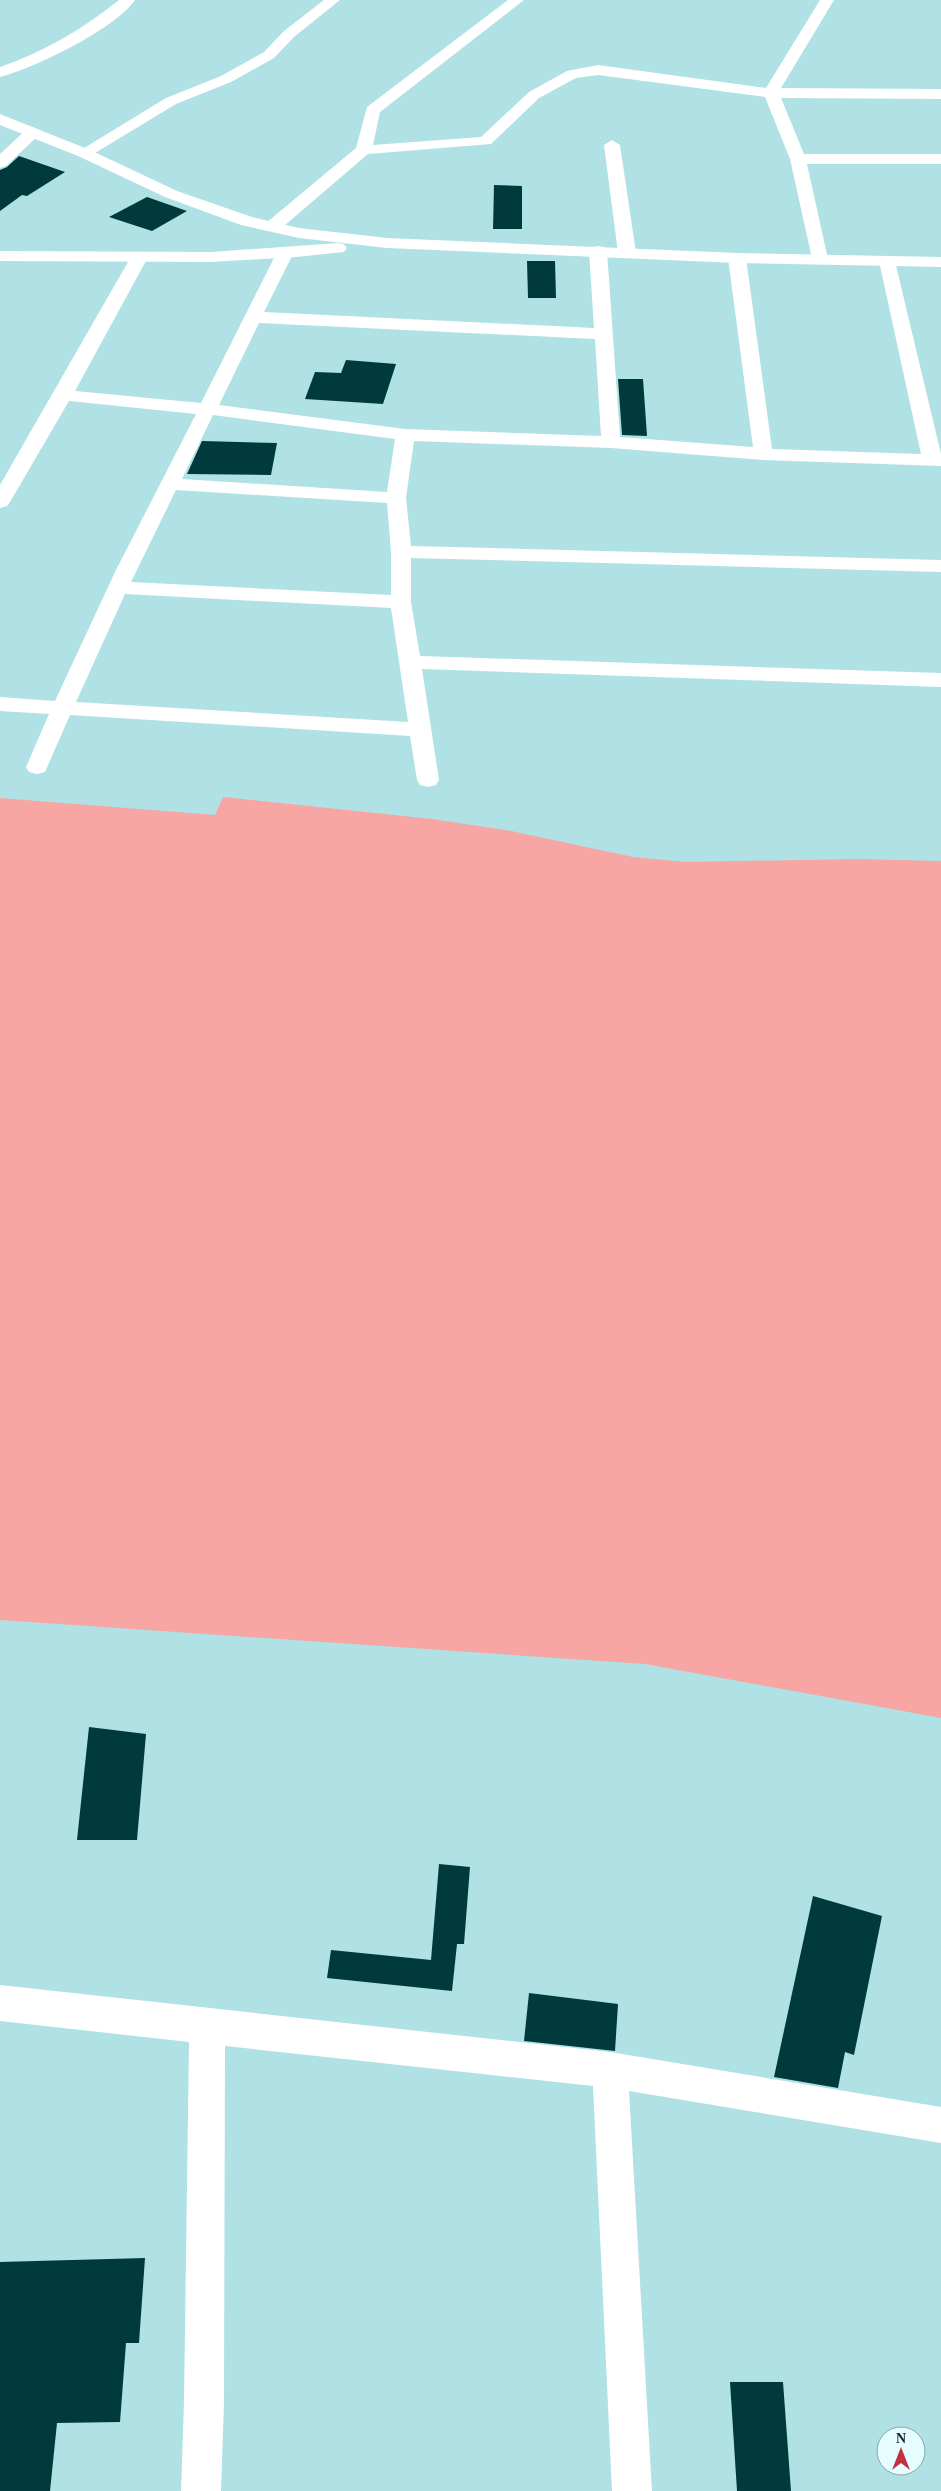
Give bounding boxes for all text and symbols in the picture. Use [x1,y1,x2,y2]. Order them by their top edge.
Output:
north arrow [876,2426,926,2476]
text: N [896,2431,906,2446]

